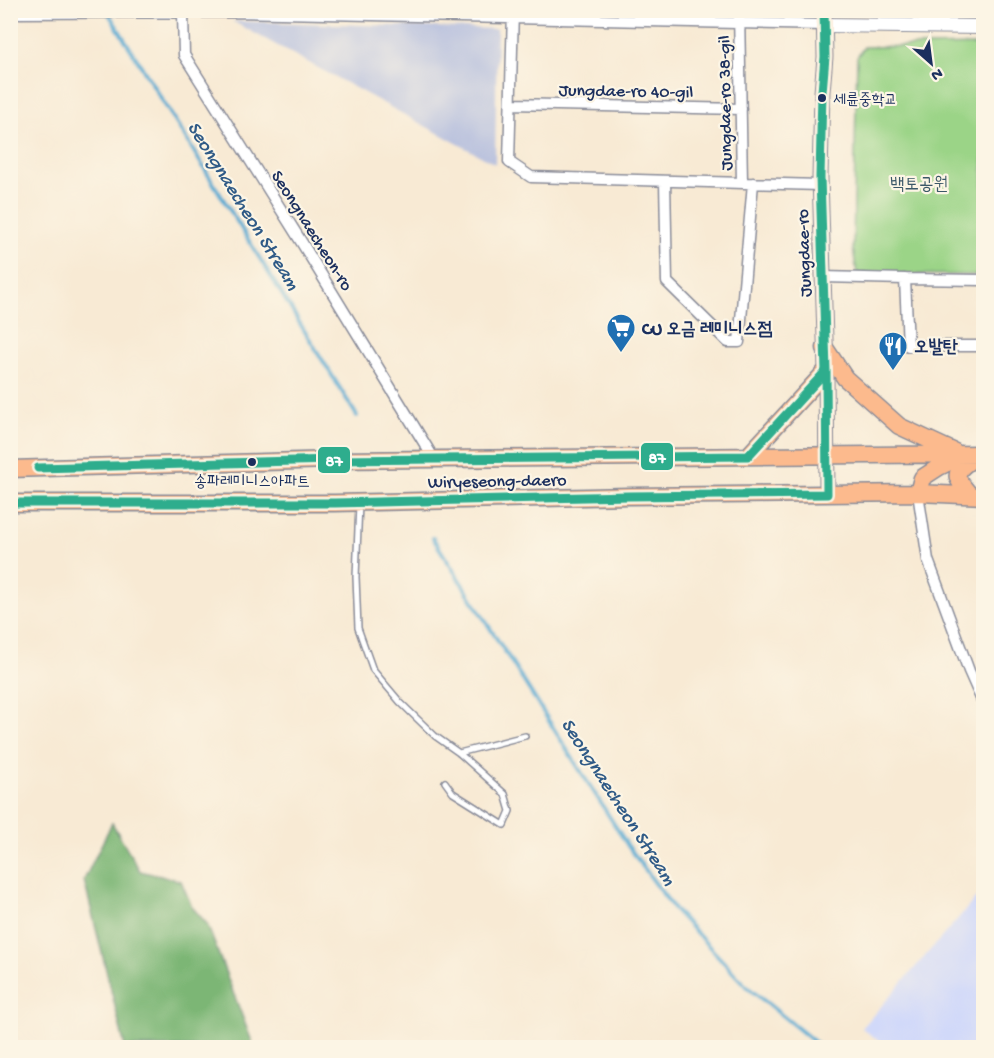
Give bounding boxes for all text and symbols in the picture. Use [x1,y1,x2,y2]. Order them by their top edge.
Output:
north arrow [901,33,961,93]
street label: Jungdae-ro 38-gil [715,35,738,171]
text: N [927,62,945,84]
street label: Jungdae-ro 40-gil [558,81,694,104]
marker: 세륜중학교 [816,92,828,104]
place label: 세륜중학교 [833,92,897,111]
water label: Seongnaecheon Stream [181,118,304,296]
street label: Seongnaecheon-ro [265,167,356,295]
park label: 백토공원 [890,175,948,196]
street label: Jungdae-ro [793,209,818,297]
supermarket icon: CU 오금 레미니스점 [605,312,637,354]
place label: CU 오금 레미니스점 [641,320,773,341]
restaurant icon: 오발탄 [877,330,909,372]
place label: 오발탄 [914,338,958,359]
line badge: 87 [640,442,674,471]
line badge: 87 [317,446,351,474]
text: 87 [648,451,666,470]
text: 87 [325,454,343,473]
marker: 송파레미니스아파트 [246,456,258,468]
street label: Wiryeseong-daero [427,471,567,494]
place label: 송파레미니스아파트 [194,473,310,493]
water label: Seongnaecheon Stream [554,715,680,891]

